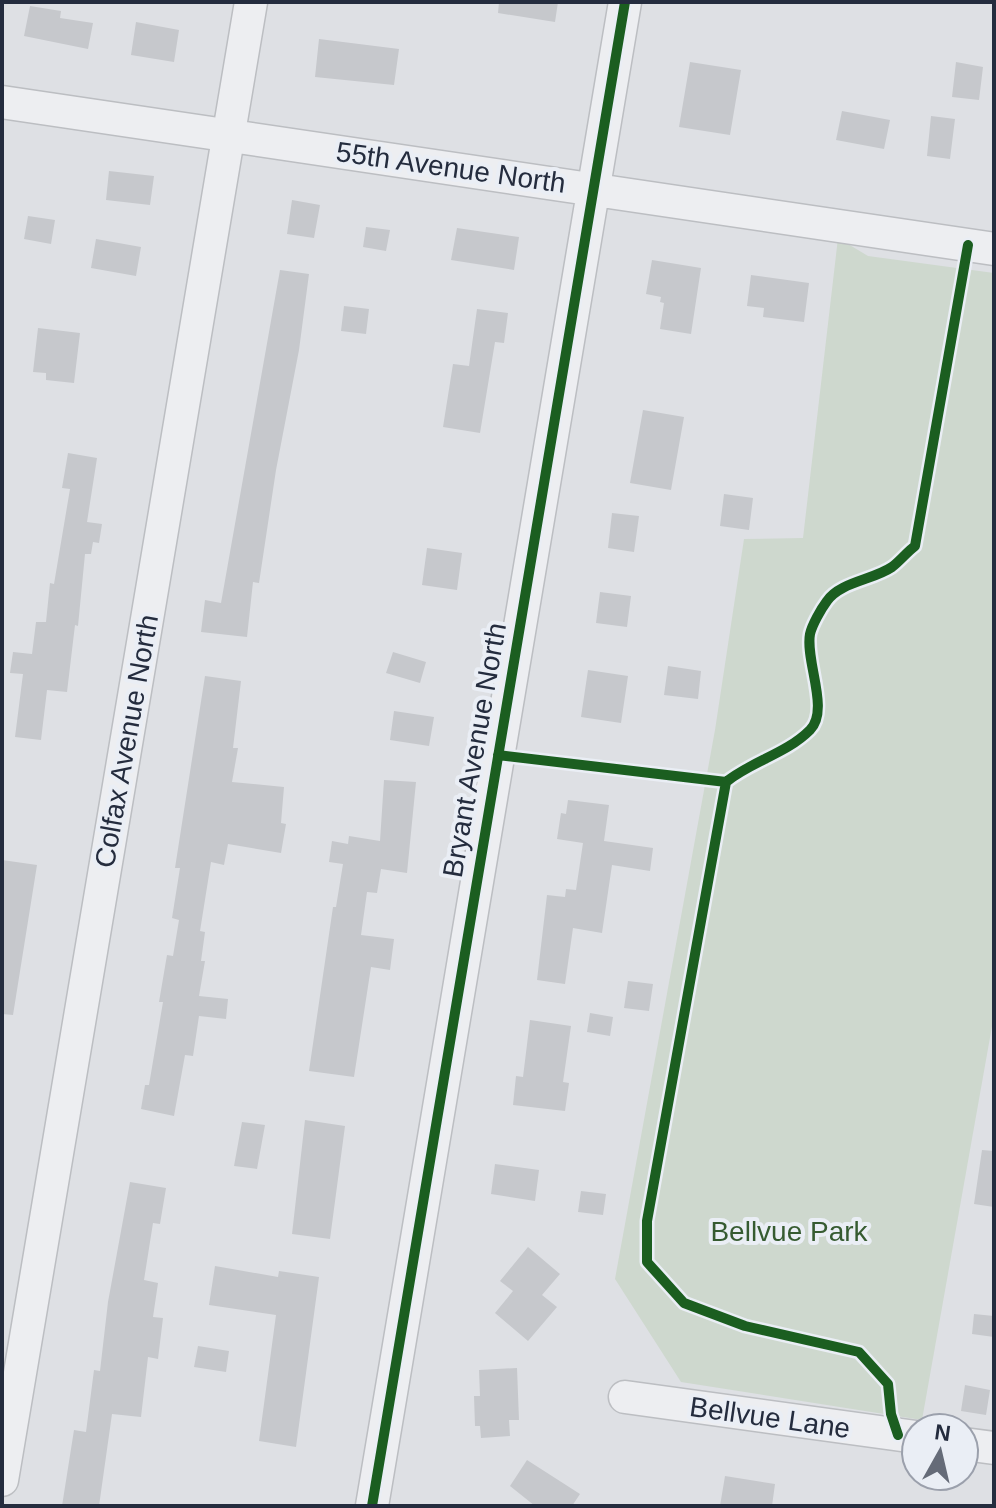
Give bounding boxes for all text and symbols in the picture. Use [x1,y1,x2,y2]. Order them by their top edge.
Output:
street label: 55th Avenue North [334,136,568,199]
street label: Colfax Avenue North [89,612,164,870]
street label: Bryant Avenue North [437,620,512,880]
park label: Bellvue Park [710,1216,869,1247]
street label: Bellvue Lane [688,1391,852,1444]
north arrow [900,1412,980,1492]
text: N [933,1419,952,1446]

